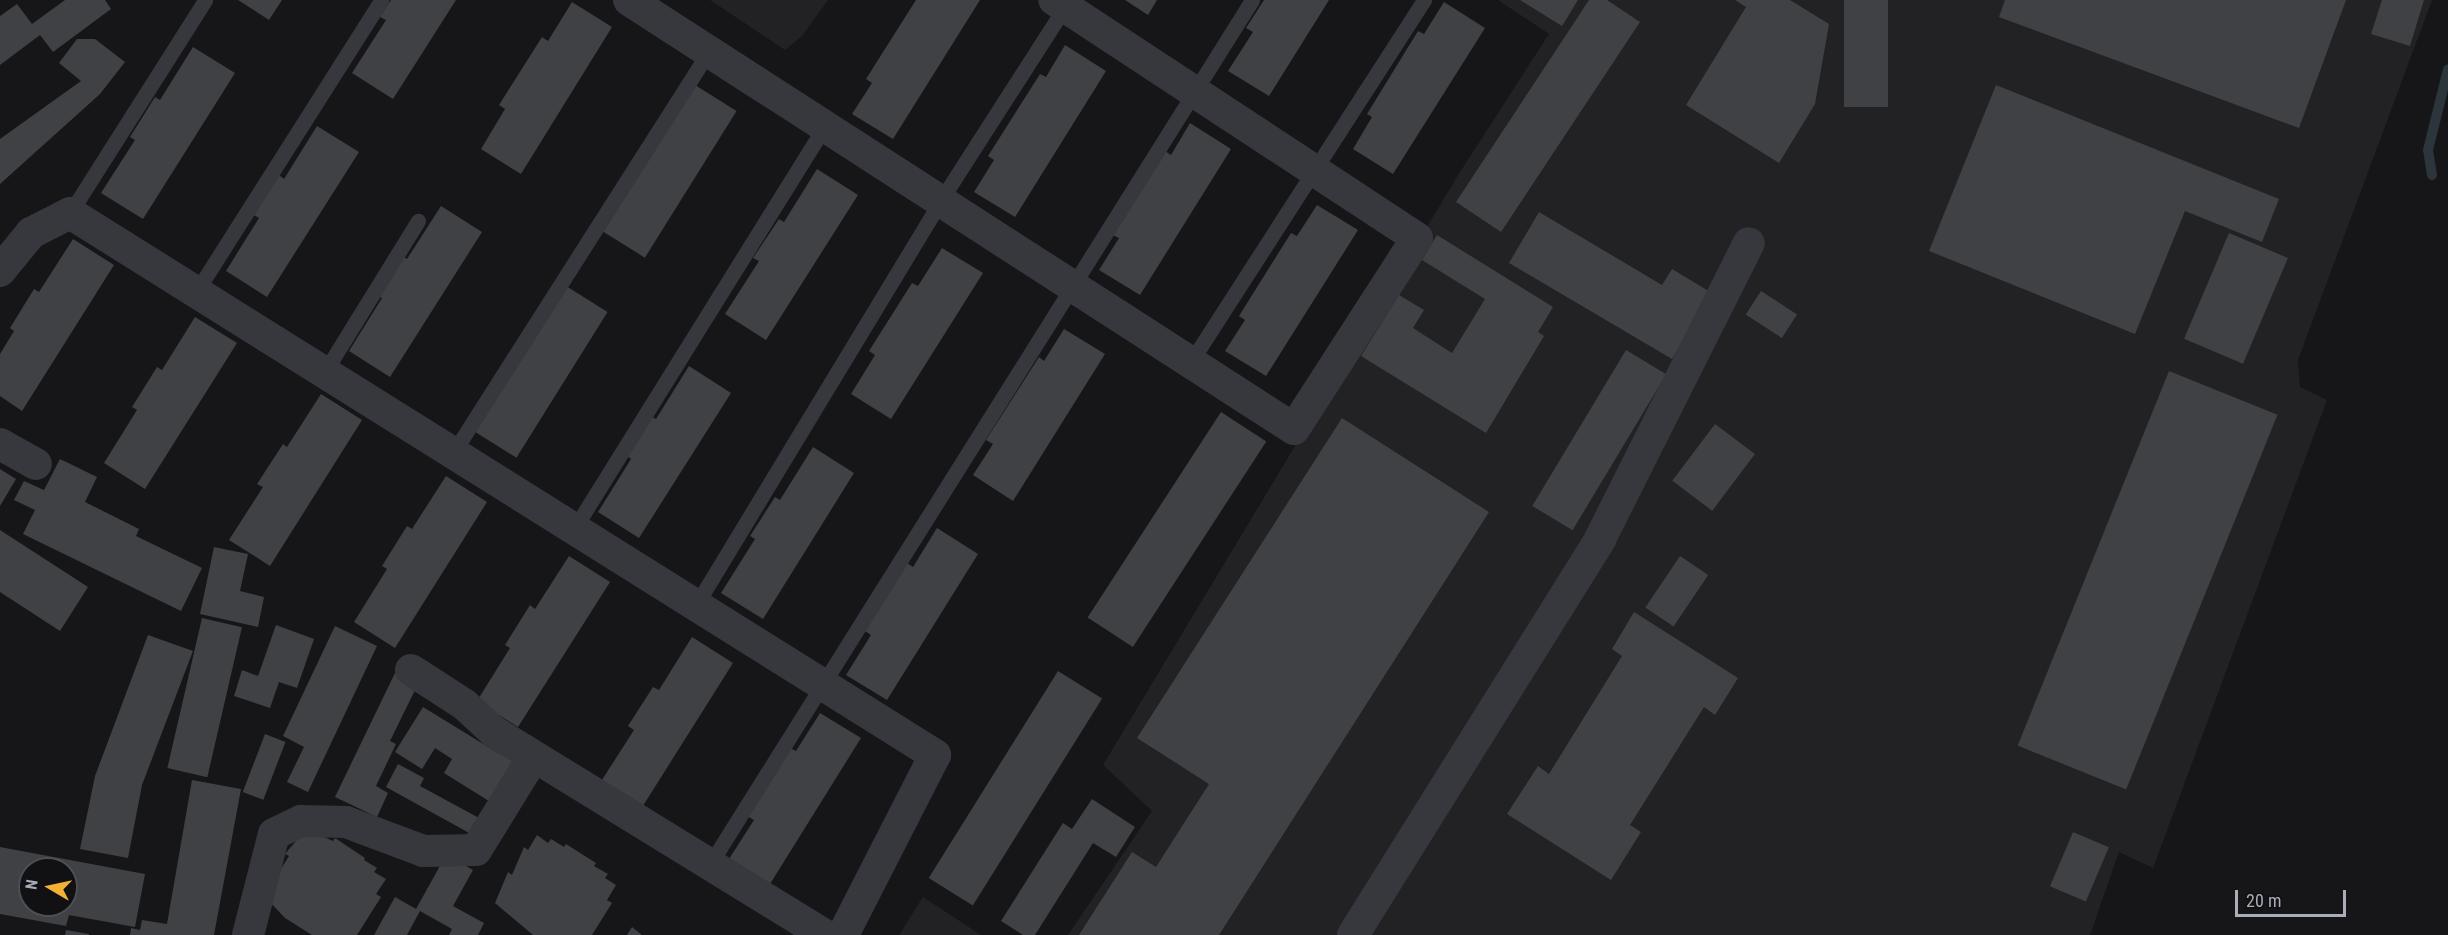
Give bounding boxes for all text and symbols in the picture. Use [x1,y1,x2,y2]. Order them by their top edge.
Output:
north arrow [18,857,78,917]
text: N [22,878,42,891]
scale bar [2238,878,2349,916]
text: 20 m [2246,890,2281,911]

